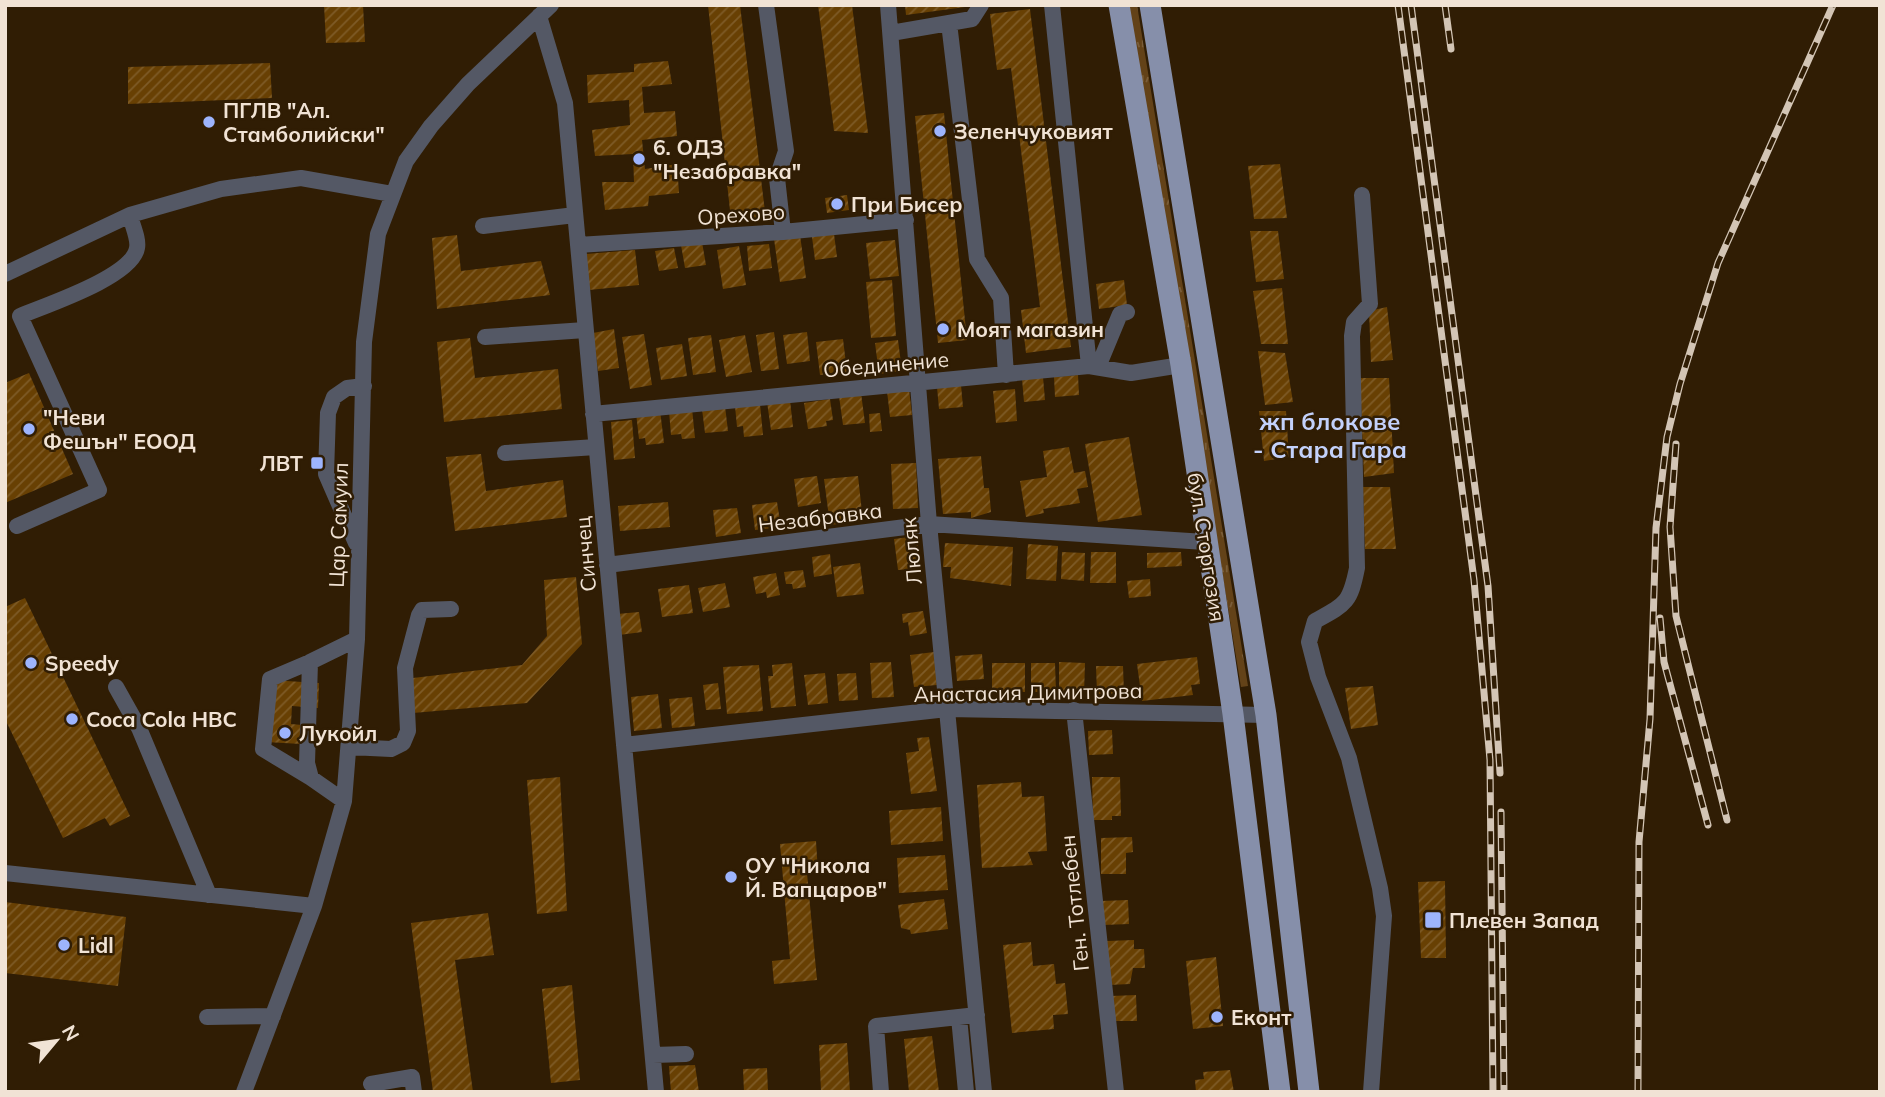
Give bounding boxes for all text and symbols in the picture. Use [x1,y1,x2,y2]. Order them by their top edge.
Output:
place label: ПГЛВ "Ал. Стамболийски" [223,97,385,147]
marker: ПГЛВ "Ал. Стамболийски" [201,114,217,130]
place label: Зеленчуковият [954,118,1114,144]
marker: Зеленчуковият [932,123,948,139]
place label: 6. ОДЗ "Незабравка" [653,134,801,184]
marker: 6. ОДЗ "Незабравка" [631,151,647,167]
place label: При Бисер [851,191,963,217]
marker: При Бисер [829,196,845,212]
street label: Орехово [696,198,786,230]
place label: Моят магазин [957,316,1104,342]
marker: Моят магазин [935,321,951,337]
street label: Обединение [822,346,950,382]
place label: "Неви Фешън" ЕООД [43,404,196,454]
district label: жп блокове - Стара Гара [1253,406,1407,464]
marker: "Неви Фешън" ЕООД [21,421,37,437]
place label: ЛВТ [260,450,303,476]
marker: ЛВТ [309,455,325,471]
street label: Цар Самуил [323,462,353,588]
street label: бул. Сторгозия [1182,471,1232,623]
street label: Незабравка [756,496,884,538]
street label: Синчец [569,515,601,593]
street label: Люляк [895,516,927,586]
place label: Speedy [45,650,120,676]
marker: Speedy [23,655,39,671]
street label: Анастасия Димитрова [913,677,1143,707]
place label: Coca Cola HBC [86,706,237,732]
marker: Coca Cola HBC [64,711,80,727]
place label: Лукойл [299,720,377,746]
marker: Лукойл [277,725,293,741]
street label: Ген. Тотлебен [1054,834,1094,972]
place label: ОУ "Никола Й. Вапцаров" [745,852,887,902]
marker: ОУ "Никола Й. Вапцаров" [723,869,739,885]
place label: Плевен Запад [1449,907,1599,933]
marker: Плевен Запад [1423,910,1443,930]
place label: Lidl [78,932,114,958]
marker: Lidl [56,937,72,953]
place label: Еконт [1231,1004,1292,1030]
north arrow [21,1006,91,1076]
marker: Еконт [1209,1009,1225,1025]
text: N [57,1021,85,1045]

